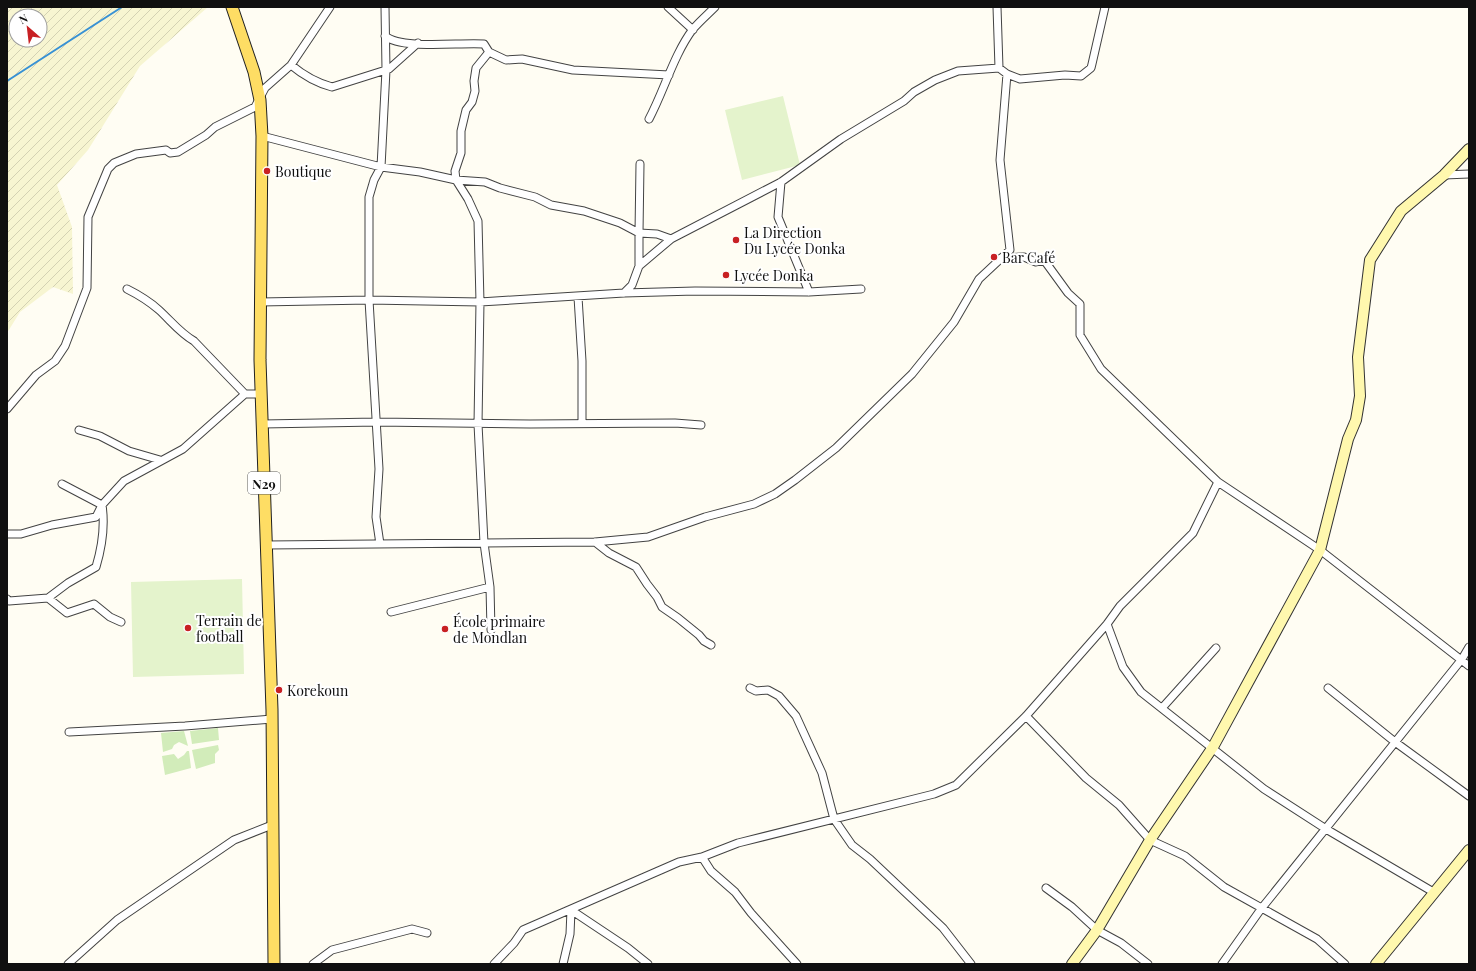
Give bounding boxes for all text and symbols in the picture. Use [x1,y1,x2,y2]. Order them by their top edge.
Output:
north arrow [8,8,48,48]
text: N [16,10,30,27]
place label: Boutique [275,162,332,181]
marker: Boutique [262,166,272,176]
place label: La Direction Du Lycée Donka [744,223,845,258]
marker: La Direction Du Lycée Donka [731,235,741,245]
place label: Bar Café [1002,248,1055,267]
marker: Bar Café [989,252,999,262]
place label: Lycée Donka [734,266,813,285]
marker: Lycée Donka [721,270,731,280]
road number: N29 [248,472,280,494]
place label: Terrain de football [196,611,262,646]
place label: École primaire de Mondlan [453,612,545,647]
marker: Terrain de football [183,623,193,633]
marker: École primaire de Mondlan [440,624,450,634]
place label: Korekoun [287,681,349,700]
marker: Korekoun [274,685,284,695]

